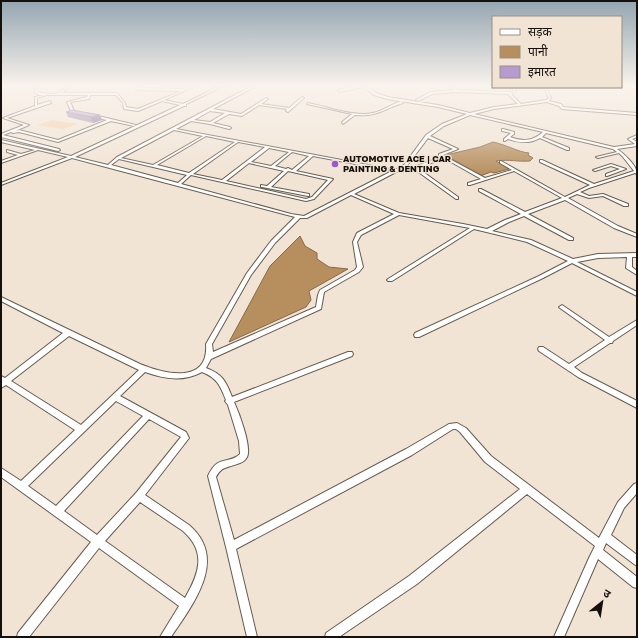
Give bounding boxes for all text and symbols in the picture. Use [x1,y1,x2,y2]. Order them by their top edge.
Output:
legend [492,16,622,88]
text: सड़क [528,24,553,39]
text: पानी [528,44,549,59]
text: इमारत [528,64,557,79]
place label: AUTOMOTIVE ACE | CAR PAINTING & DENTING [343,153,451,174]
marker: AUTOMOTIVE ACE | CAR PAINTING & DENTING [330,159,340,169]
north arrow [582,582,622,622]
text: उ [601,586,614,600]

